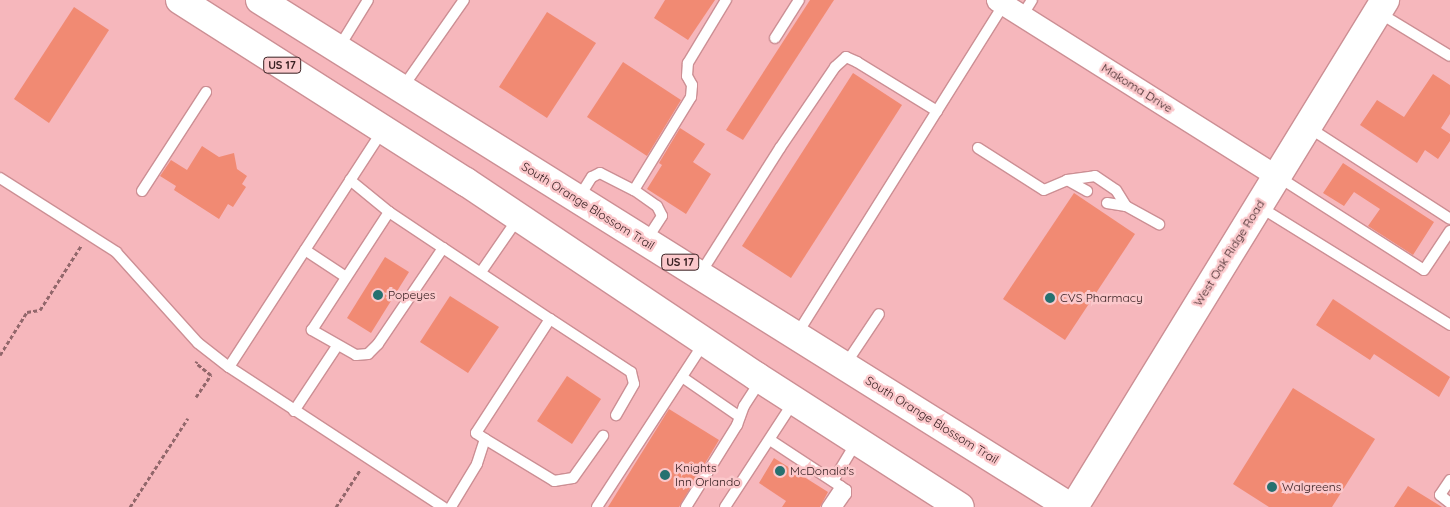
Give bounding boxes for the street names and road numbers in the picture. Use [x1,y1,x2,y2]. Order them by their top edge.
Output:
road number: US 17 [262,56,302,74]
street label: Makoma Drive [1099,60,1175,116]
street label: South Orange Blossom Trail [519,159,657,253]
street label: West Oak Ridge Road [1190,197,1268,309]
road number: US 17 [660,253,700,270]
street label: South Orange Blossom Trail [863,373,1001,467]

